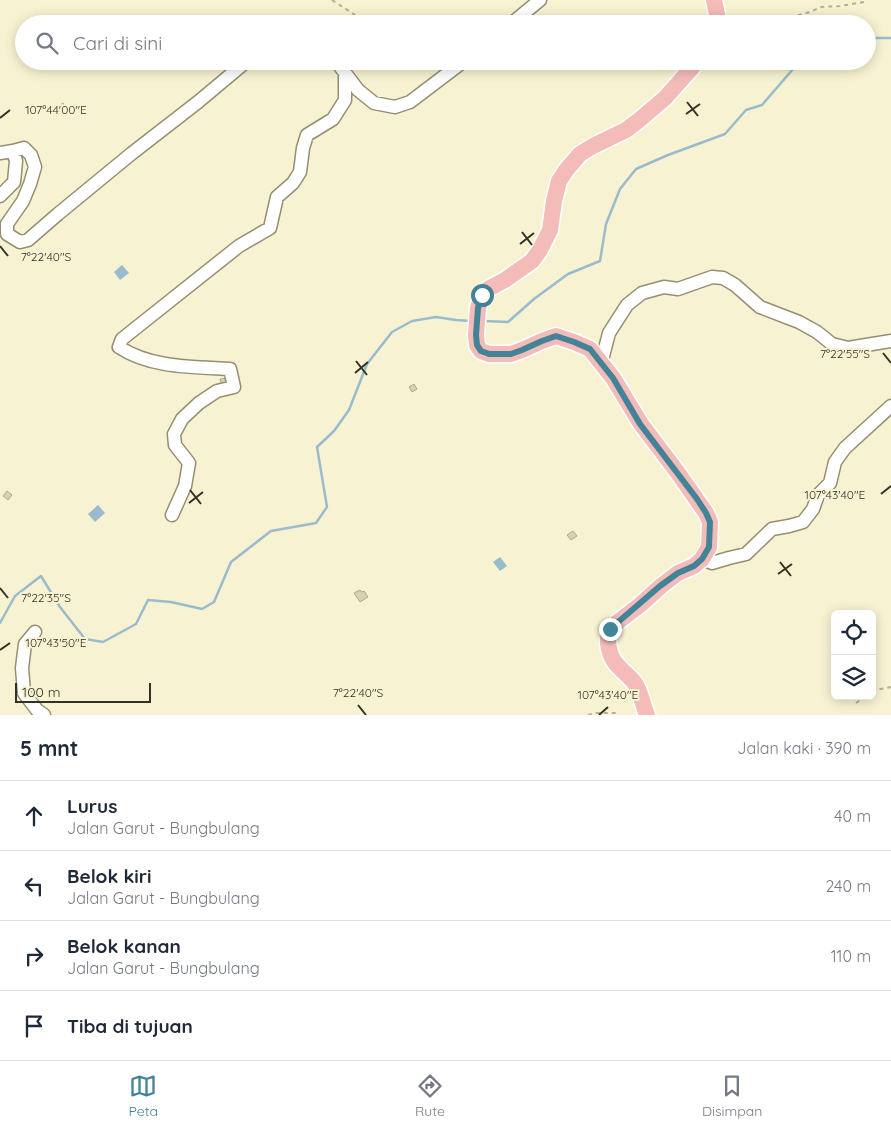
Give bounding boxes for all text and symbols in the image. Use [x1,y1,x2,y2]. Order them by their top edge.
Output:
search box [15,15,876,70]
icon: search [33,29,61,57]
text: Cari di sini [73,31,162,55]
text: 107°44'00"E [25,102,87,117]
text: 7°22'40"S [21,249,72,264]
route start [471,284,494,307]
text: 7°22'55"S [820,346,870,361]
text: 107°43'40"E [805,487,866,502]
text: 7°22'35"S [21,590,71,605]
map controls [831,610,876,700]
button: locate [831,610,876,655]
route end [599,618,622,641]
text: 107°43'50"E [25,635,87,650]
button: layers [831,655,876,700]
scale bar [15,680,151,703]
text: 100 m [22,683,60,701]
text: 7°22'40"S [333,685,384,700]
text: 107°43'40"E [578,687,639,702]
text: 5 mnt [20,735,78,761]
text: Jalan kaki · 390 m [737,738,871,758]
text: Lurus [67,794,117,818]
icon: ahead [20,802,48,830]
text: 40 m [834,806,871,826]
text: Jalan Garut - Bungbulang [67,818,260,838]
text: Belok kiri [67,864,152,888]
icon: left [20,872,48,900]
text: 240 m [825,876,871,896]
text: Jalan Garut - Bungbulang [67,888,260,908]
text: Belok kanan [67,934,181,958]
icon: right [20,942,48,970]
text: 110 m [831,946,871,966]
text: Jalan Garut - Bungbulang [67,958,260,978]
icon: arrive [20,1012,48,1040]
text: Tiba di tujuan [67,1014,193,1038]
tab: Peta [129,1072,158,1120]
tab: Rute [415,1072,445,1120]
tab: Disimpan [702,1072,762,1120]

